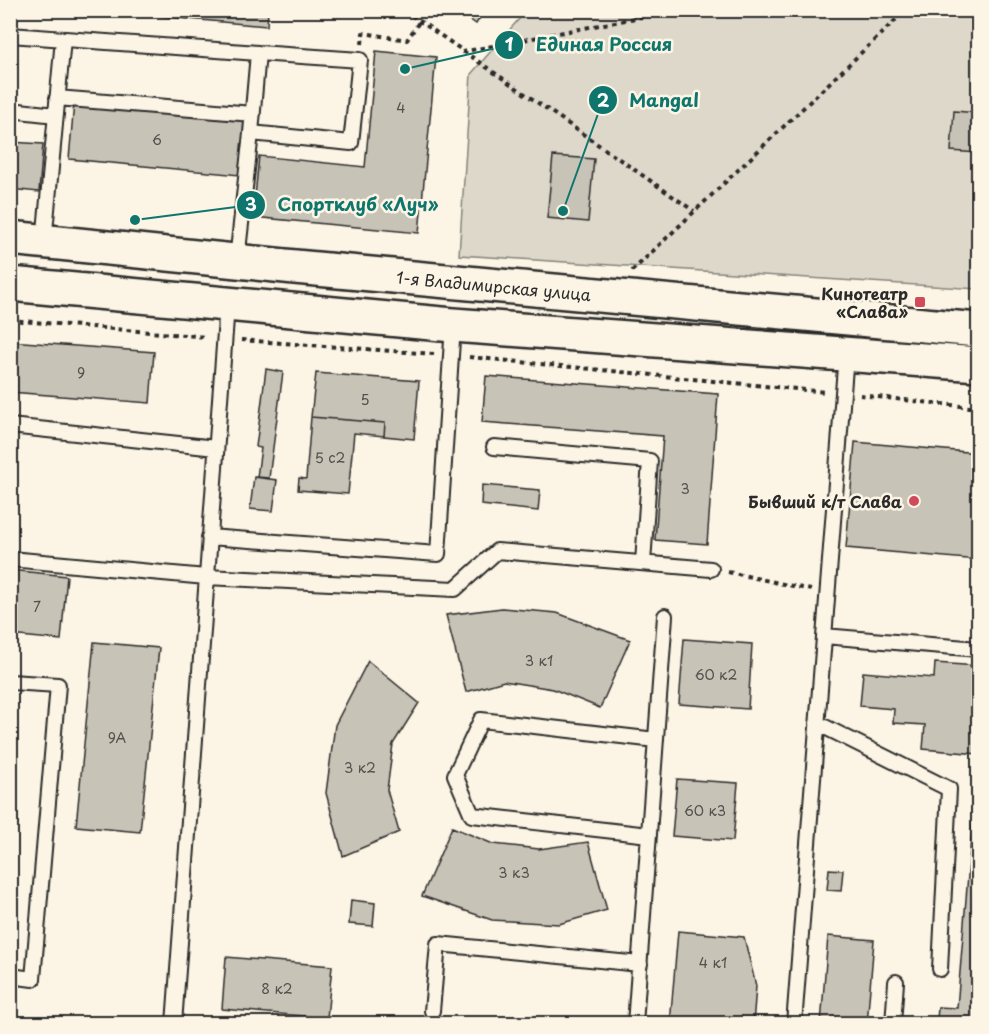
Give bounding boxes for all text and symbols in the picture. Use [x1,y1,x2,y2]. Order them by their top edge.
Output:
callout: Единая Россия [494,27,685,63]
text: 1 [505,30,514,57]
text: Единая Россия [536,30,672,57]
callout: Mangal [588,82,711,118]
text: 2 [597,86,610,113]
text: Mangal [629,86,699,113]
house number: 4 [396,97,406,118]
house number: 6 [152,129,162,150]
callout: Спортклуб «Луч» [236,187,450,223]
text: 3 [245,190,257,217]
text: Спортклуб «Луч» [278,190,439,217]
street label: 1-я Владимирская улица [395,264,592,306]
place label: Кинотеатр «Слава» [821,281,908,323]
marker: Кинотеатр «Слава» [913,295,927,309]
house number: 9 [77,362,85,383]
house number: 5 [360,389,370,410]
house number: 5 c2 [315,447,345,468]
house number: 3 [680,478,690,499]
place label: Бывший к/т Слава [748,489,902,513]
marker: Бывший к/т Слава [907,494,921,508]
house number: 7 [33,596,41,617]
house number: 3 к1 [525,650,553,671]
house number: 60 к2 [695,664,737,685]
house number: 9А [108,727,127,748]
house number: 3 к2 [344,757,376,778]
house number: 60 к3 [684,800,726,821]
house number: 3 к3 [498,862,530,883]
house number: 4 к1 [699,952,727,973]
house number: 8 к2 [261,978,293,999]

